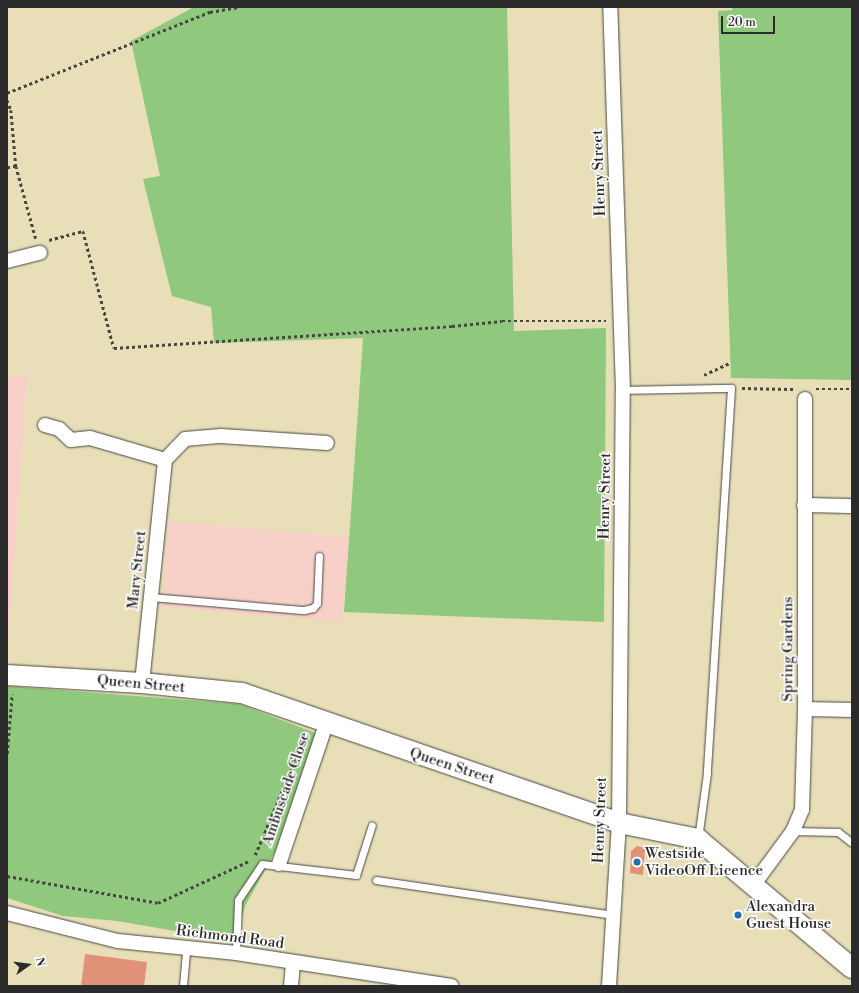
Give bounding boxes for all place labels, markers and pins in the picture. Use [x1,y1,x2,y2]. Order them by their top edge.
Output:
place label: Westside VideoOff Licence [645,844,763,879]
marker: Westside VideoOff Licence [632,857,642,867]
place label: Alexandra Guest House [746,897,831,932]
marker: Alexandra Guest House [733,910,743,920]

